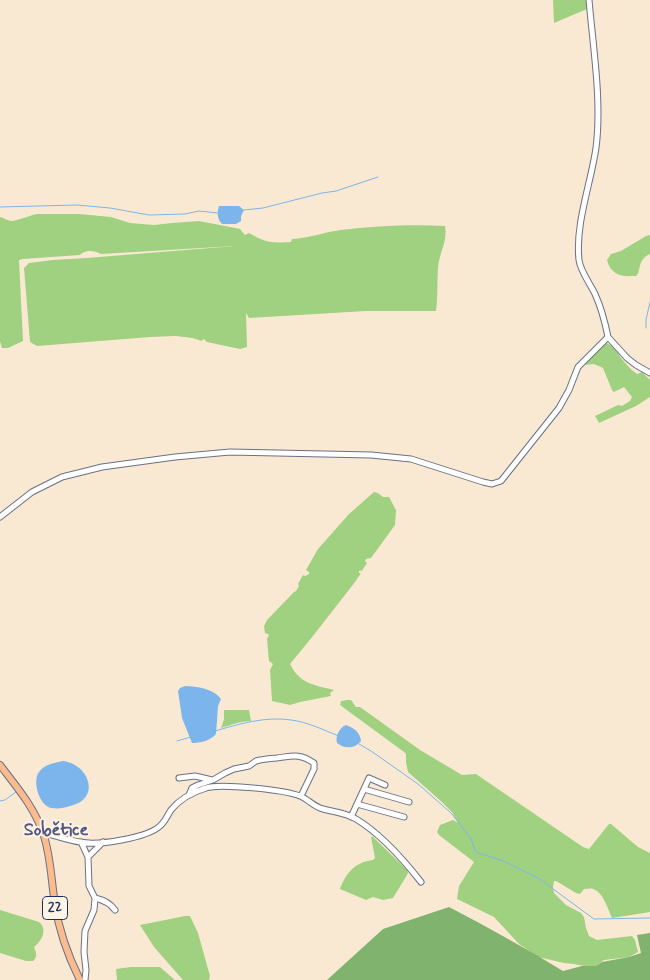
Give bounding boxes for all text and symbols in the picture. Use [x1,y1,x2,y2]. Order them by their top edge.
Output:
district label: Sobětice [24,820,88,842]
road number: 22 [42,896,68,920]

